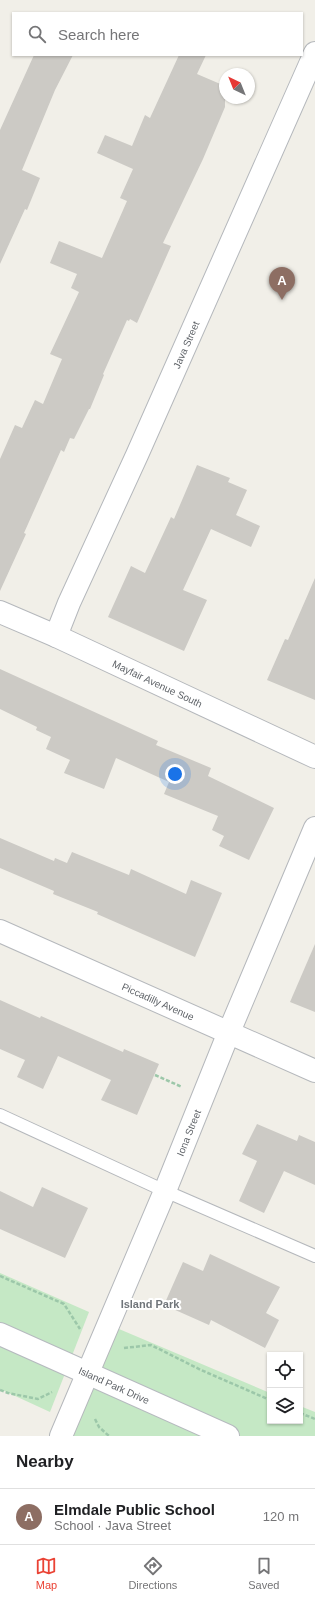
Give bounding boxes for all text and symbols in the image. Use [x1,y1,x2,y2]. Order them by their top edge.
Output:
search box [12,12,303,56]
icon: search [26,23,48,45]
text: Search here [58,26,140,43]
north arrow [219,68,255,104]
pin: A [269,267,295,300]
street label: Java Street [171,319,202,370]
street label: Mayfair Avenue South [111,658,204,710]
your location [165,764,185,784]
street label: Piccadilly Avenue [120,981,196,1023]
street label: Iona Street [175,1108,203,1158]
district label: Island Park [121,1298,180,1310]
map controls [267,1352,303,1424]
button: locate [267,1352,303,1388]
street label: Island Park Drive [77,1365,151,1406]
button: layers [267,1388,303,1424]
text: Nearby [16,1452,74,1471]
text: Elmdale Public School [54,1501,215,1518]
text: A [24,1509,34,1524]
text: 120 m [263,1509,299,1524]
text: School · Java Street [54,1518,171,1533]
tab: Map [35,1555,57,1591]
tab: Directions [128,1555,177,1591]
tab: Saved [248,1555,279,1591]

